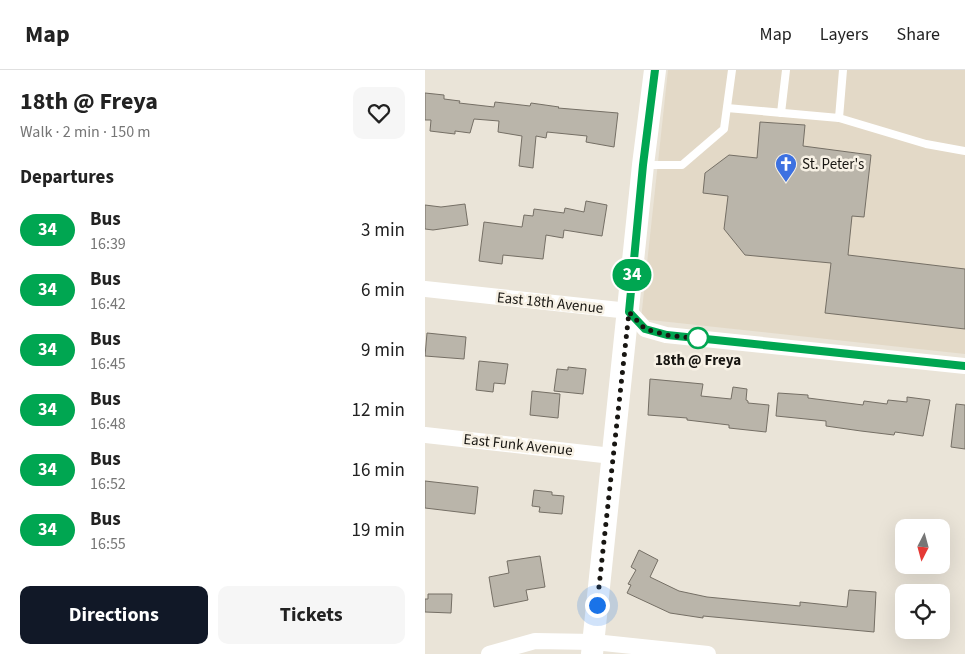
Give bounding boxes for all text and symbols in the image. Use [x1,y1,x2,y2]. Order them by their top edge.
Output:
text: Map [25,17,70,52]
text: Map [760,22,792,47]
text: Layers [820,22,869,47]
text: Share [897,22,940,47]
text: 18th @ Freya [20,84,158,119]
button: heart [353,87,405,139]
text: Walk · 2 min · 150 m [20,121,151,143]
church icon: St. Peter's [774,152,798,183]
place label: St. Peter's [802,154,864,175]
text: Departures [20,164,114,191]
text: Bus [90,206,121,233]
text: 34 [38,217,57,242]
text: 3 min [361,217,405,244]
text: 16:39 [90,233,126,255]
line badge: 34 [609,259,655,291]
text: 34 [622,262,642,287]
text: Bus [90,266,121,293]
text: 34 [38,277,57,302]
text: 6 min [361,277,405,304]
street label: East 18th Avenue [496,287,604,319]
text: 16:42 [90,293,126,315]
text: Bus [90,326,121,353]
marker: 18th @ Freya [687,327,709,349]
text: 34 [38,337,57,362]
text: 9 min [361,337,405,364]
place label: 18th @ Freya [655,350,741,371]
text: 16:45 [90,353,126,375]
text: Bus [90,386,121,413]
text: 34 [38,397,57,422]
text: 12 min [351,397,405,424]
text: 16:48 [90,413,126,435]
street label: East Funk Avenue [462,429,574,461]
text: Bus [90,446,121,473]
text: 34 [38,457,57,482]
text: 16 min [351,457,405,484]
text: 16:52 [90,473,126,495]
text: Bus [90,506,121,533]
text: 34 [38,517,57,542]
text: 19 min [351,517,405,544]
north arrow [895,519,950,574]
map controls [895,519,950,639]
text: 16:55 [90,533,126,555]
button: locate [895,584,950,639]
button: Directions [20,586,208,644]
button: Tickets [218,586,405,644]
your location [585,593,610,618]

